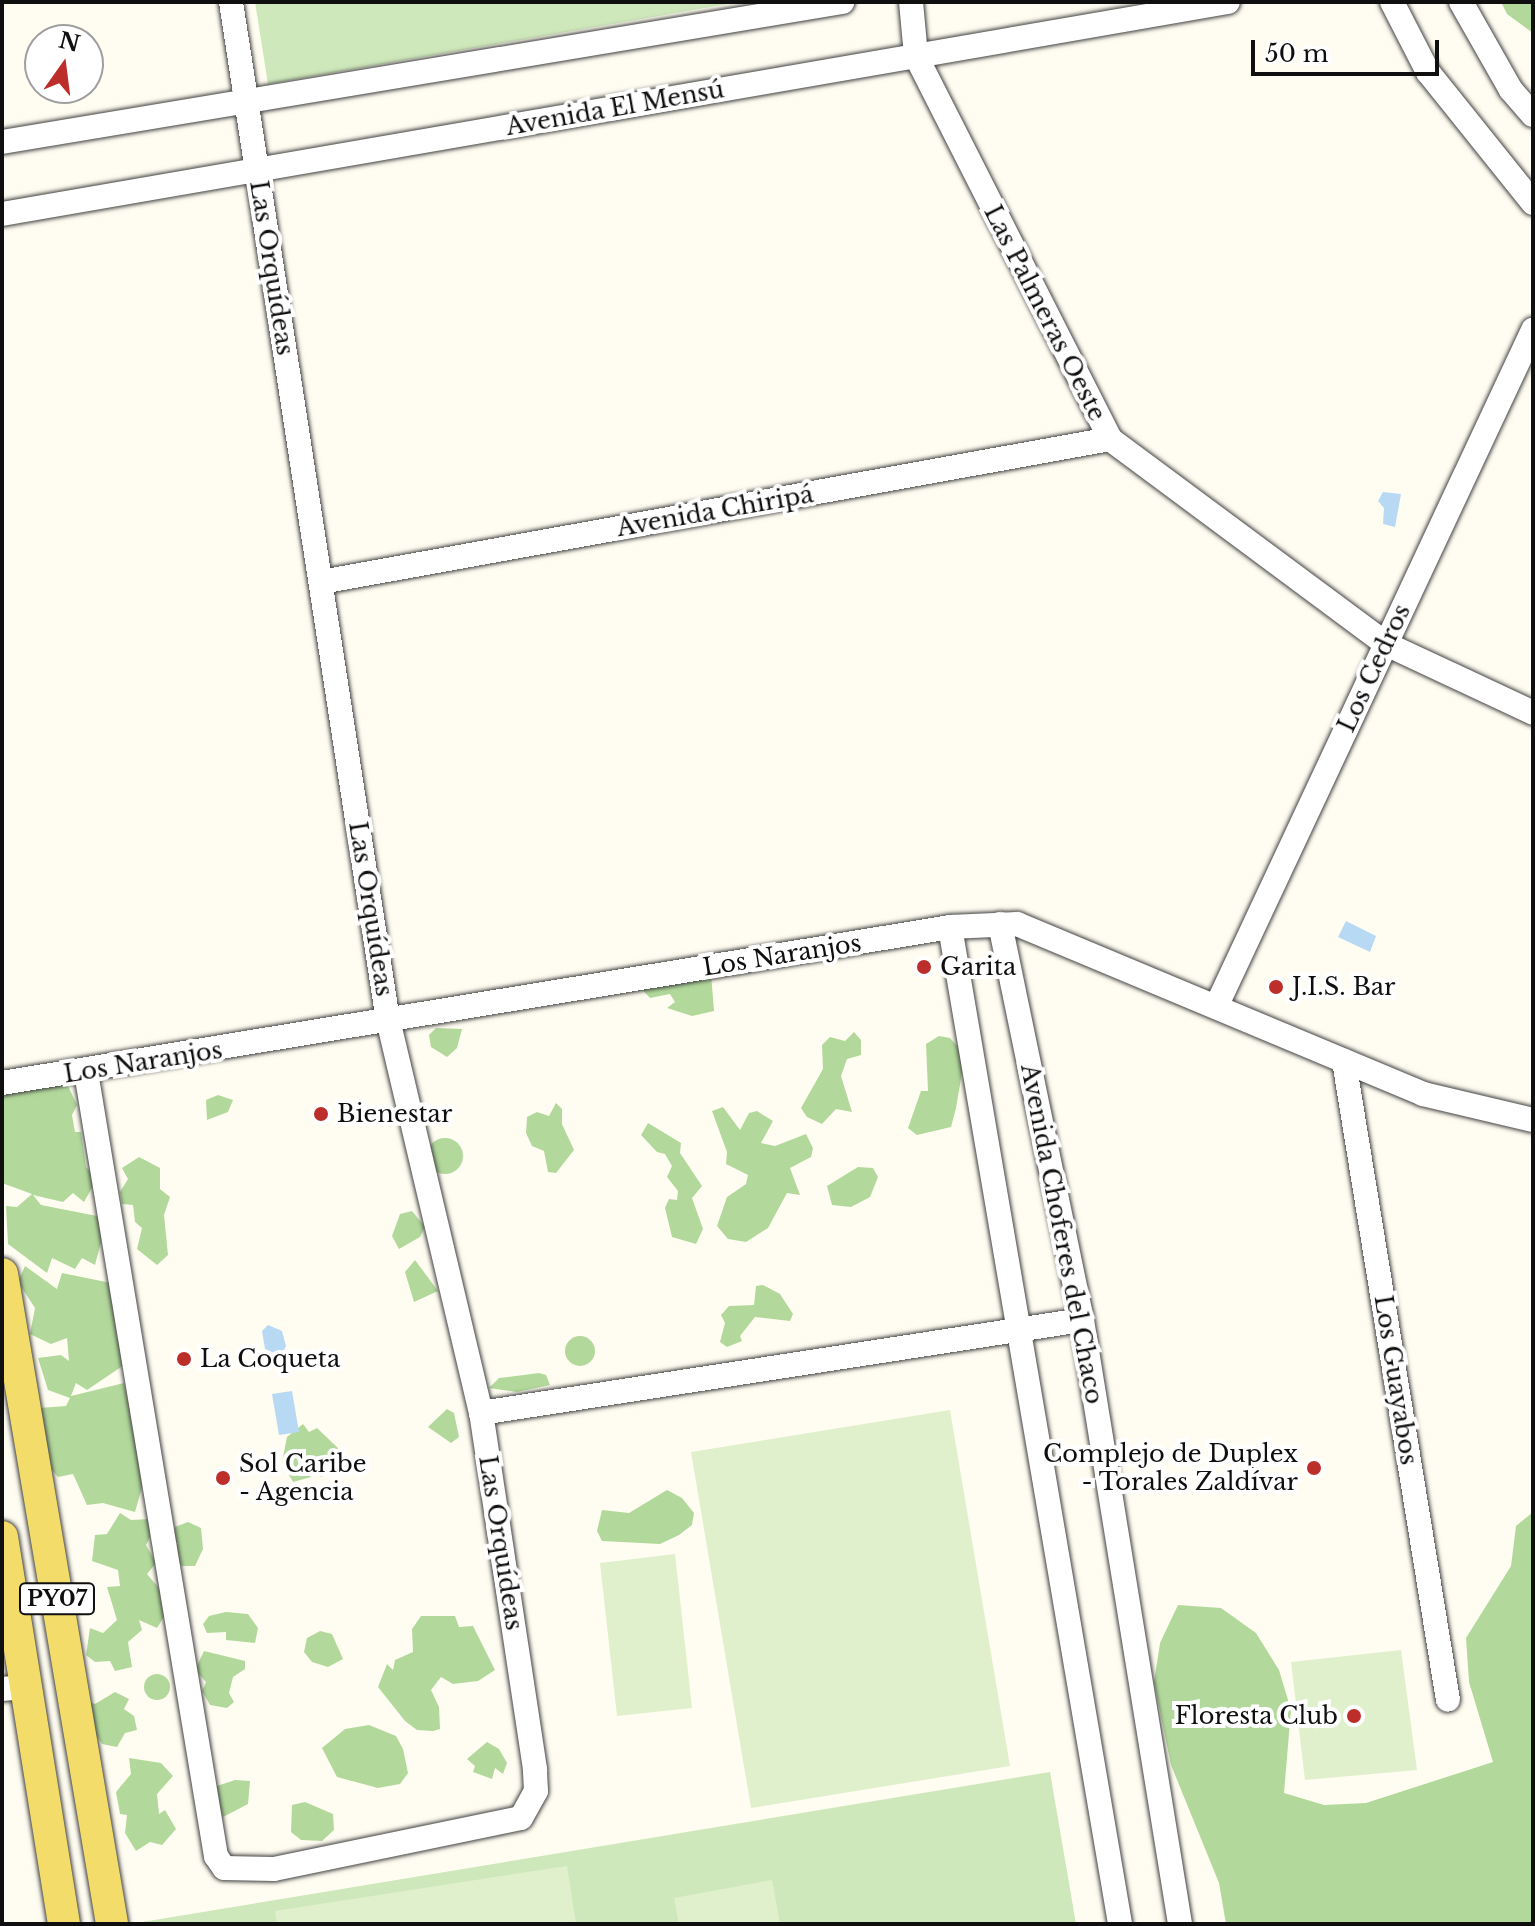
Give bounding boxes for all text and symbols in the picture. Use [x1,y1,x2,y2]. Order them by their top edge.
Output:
north arrow [24,24,104,104]
scale bar [1255,24,1443,74]
text: N [56,27,83,58]
text: 50 m [1265,39,1328,68]
street label: Avenida El Mensú [504,75,726,141]
street label: Las Orquídeas [244,179,300,357]
street label: Las Palmeras Oeste [978,200,1112,426]
street label: Avenida Chiripá [614,480,816,542]
street label: Los Cedros [1332,599,1416,737]
street label: Las Orquídeas [343,820,399,998]
street label: Los Naranjos [701,928,863,982]
place label: Garita [940,953,1016,981]
marker: Garita [915,958,933,976]
place label: J.I.S. Bar [1292,973,1396,1001]
marker: J.I.S. Bar [1267,978,1285,996]
street label: Los Naranjos [62,1035,224,1089]
street label: Avenida Choferes del Chaco [1015,1061,1109,1407]
place label: Bienestar [337,1100,452,1128]
marker: Bienestar [312,1105,330,1123]
street label: Los Guayabos [1368,1293,1424,1467]
place label: La Coqueta [200,1345,340,1373]
marker: La Coqueta [175,1350,193,1368]
place label: Complejo de Duplex - Torales Zaldívar [1043,1440,1298,1496]
place label: Sol Caribe - Agencia [239,1450,366,1506]
street label: Las Orquídeas [473,1454,529,1632]
marker: Complejo de Duplex - Torales Zaldívar [1305,1459,1323,1477]
marker: Sol Caribe - Agencia [214,1469,232,1487]
road number: PY07 [17,1581,97,1617]
place label: Floresta Club [1175,1702,1338,1730]
marker: Floresta Club [1345,1707,1363,1725]

